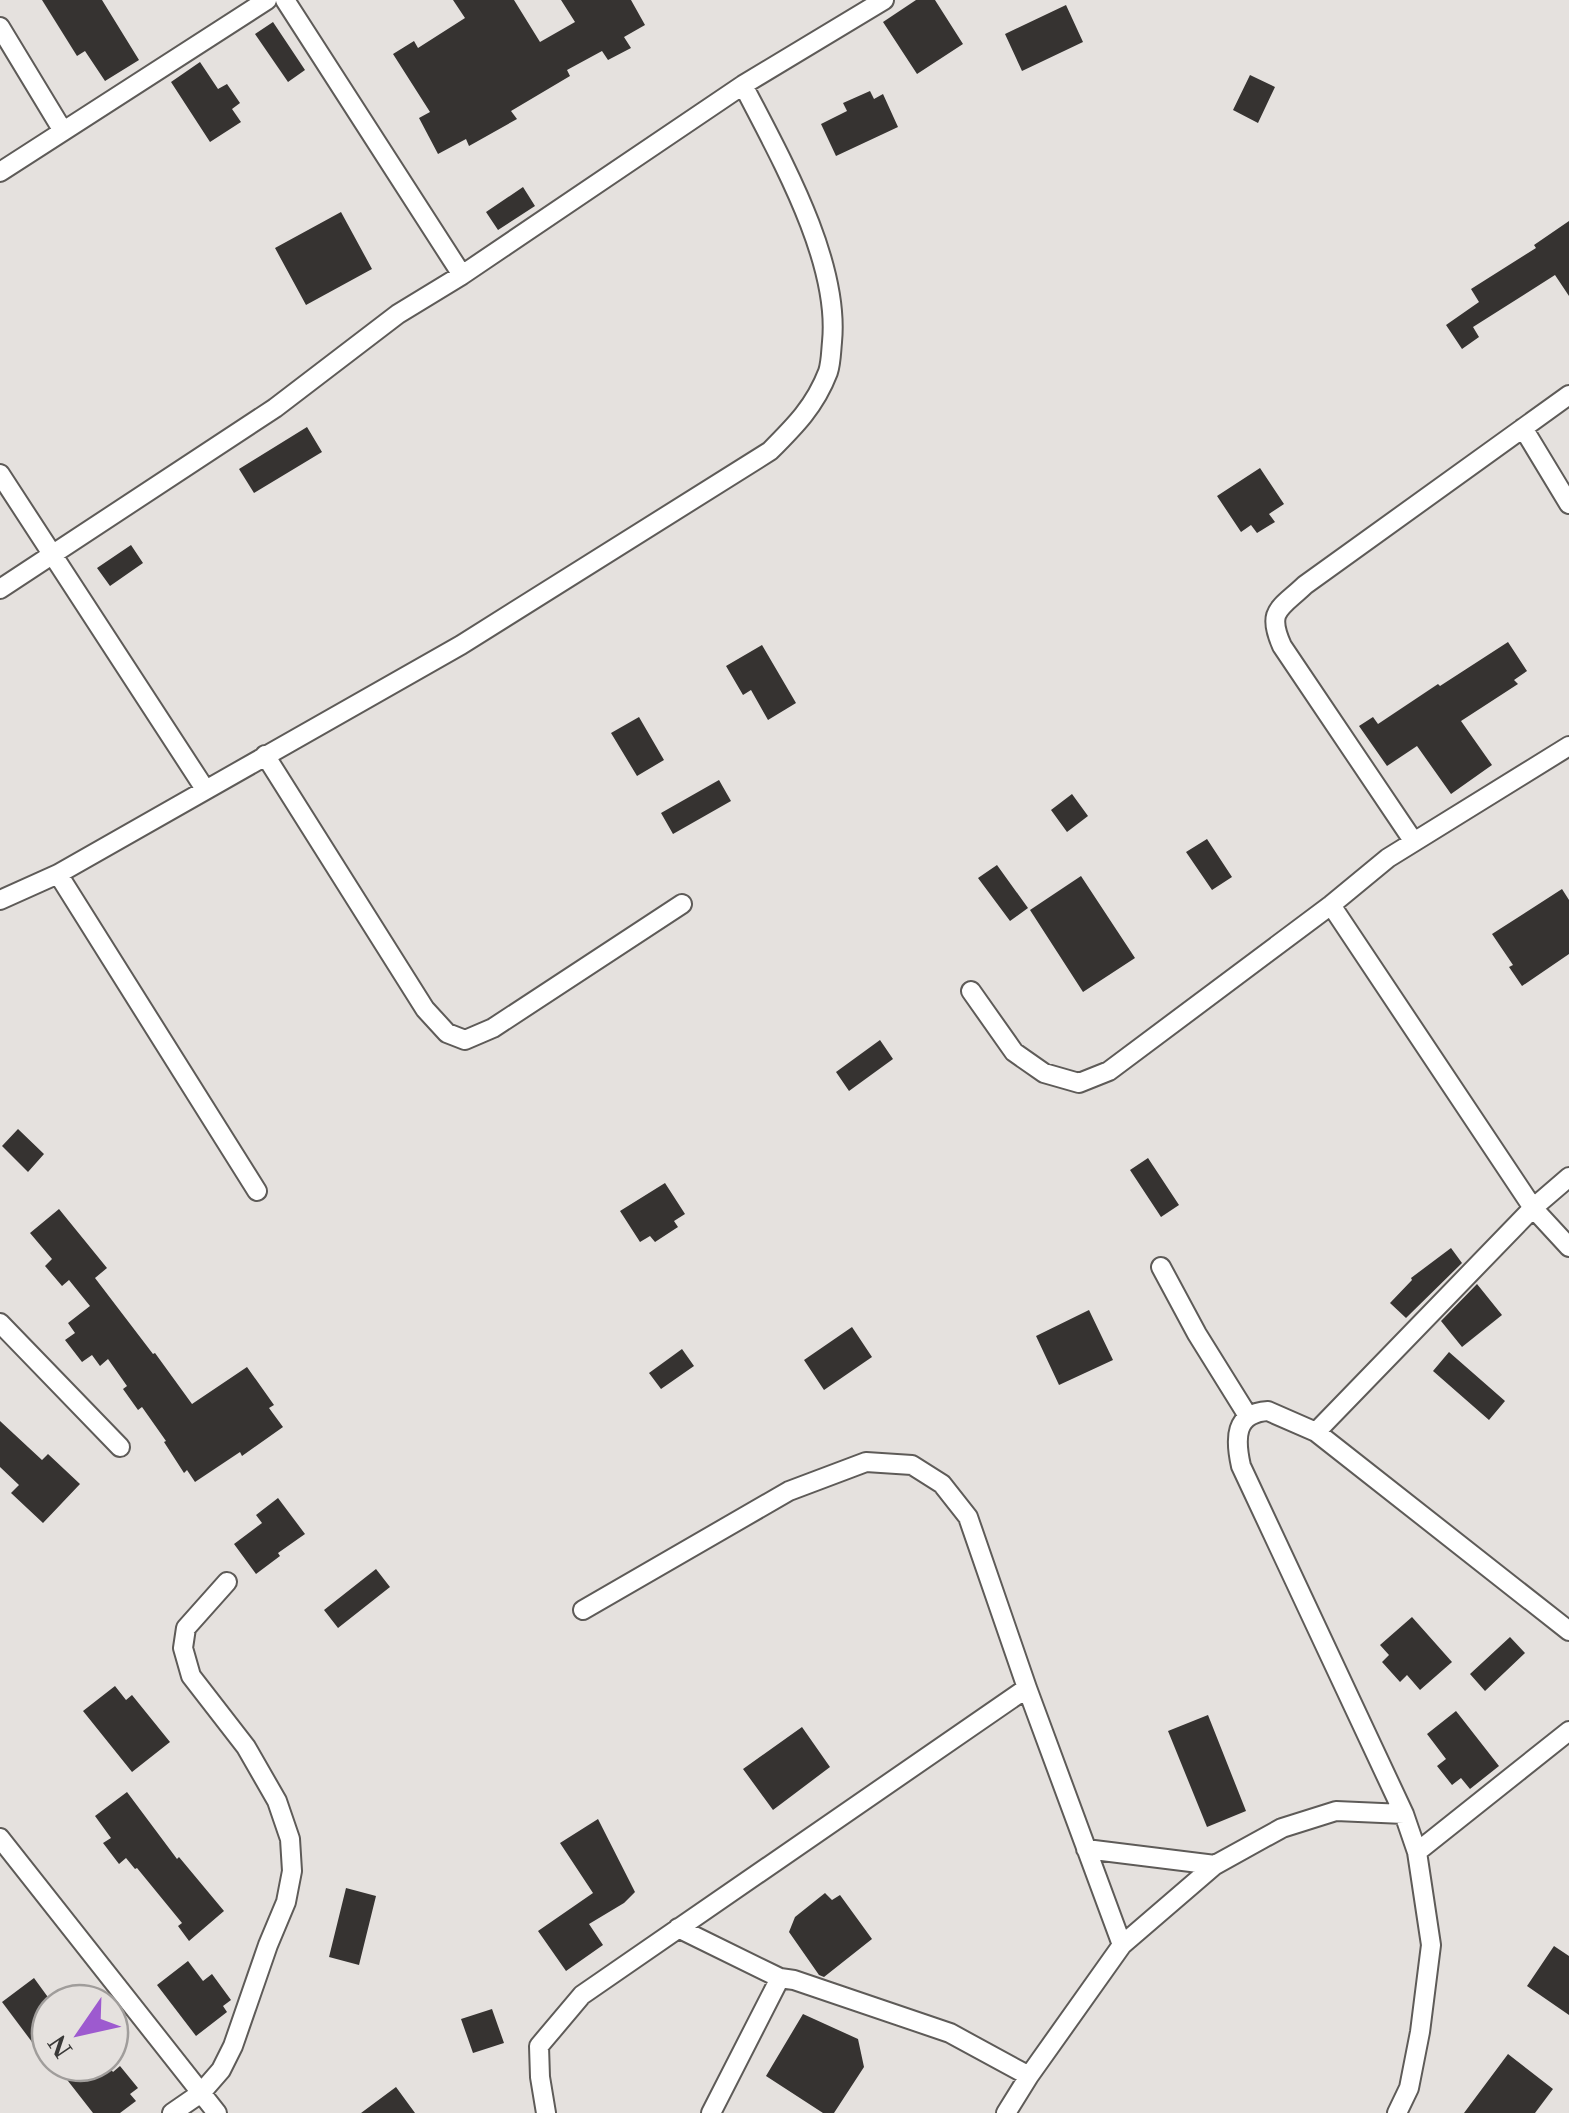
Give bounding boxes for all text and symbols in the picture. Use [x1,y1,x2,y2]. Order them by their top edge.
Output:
north arrow [30,1983,130,2083]
text: N [41,2030,78,2064]

